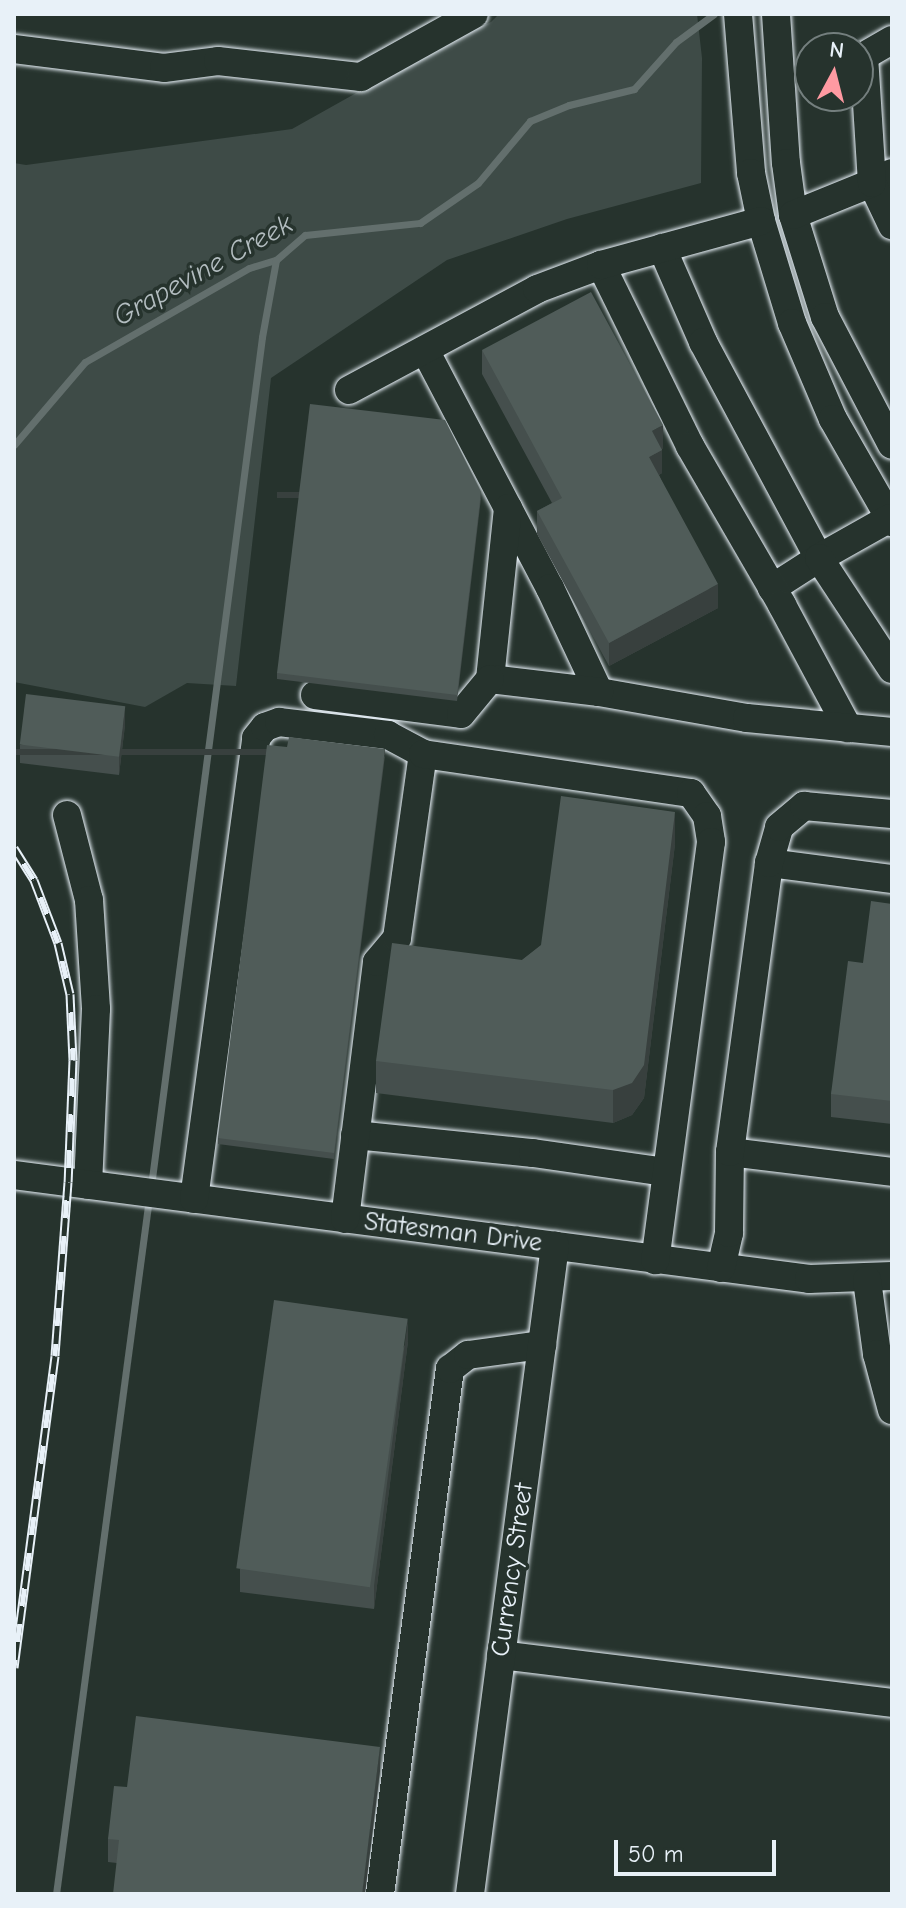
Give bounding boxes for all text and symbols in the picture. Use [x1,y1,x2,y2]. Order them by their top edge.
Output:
north arrow [794,32,874,112]
text: N [828,36,845,64]
water label: Grapevine Creek [107,207,299,333]
street label: Statesman Drive [362,1207,544,1259]
street label: Currency Street [485,1481,541,1659]
scale bar [618,1824,780,1874]
text: 50 m [628,1840,684,1868]

